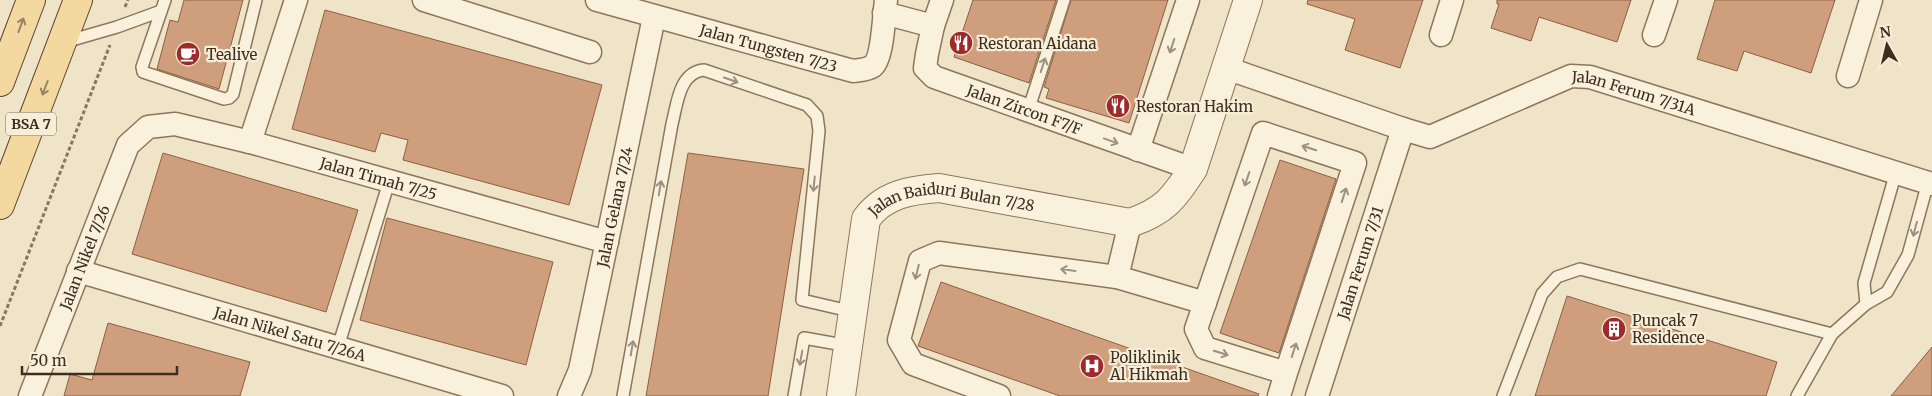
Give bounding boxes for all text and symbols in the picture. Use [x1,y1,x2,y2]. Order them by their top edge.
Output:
one-way arrow [17,18,27,33]
street label: Jalan Tungsten 7/23 [697,19,839,76]
north arrow [1862,20,1912,70]
text: N [1878,22,1892,42]
restaurant icon: Restoran Aidana [948,30,974,56]
place label: Restoran Aidana [978,34,1097,53]
one-way arrow [1167,38,1177,54]
cafe icon: Tealive [175,41,201,67]
place label: Tealive [206,45,258,64]
one-way arrow [1039,57,1049,73]
street label: Jalan Ferum 7/31A [1570,67,1698,119]
one-way arrow [723,75,739,85]
one-way arrow [40,80,49,95]
street label: Jalan Zircon F7/F [963,80,1085,138]
restaurant icon: Restoran Hakim [1105,93,1131,119]
place label: Restoran Hakim [1136,97,1253,116]
road number: BSA 7 [6,112,56,136]
one-way arrow [1103,137,1119,146]
one-way arrow [1301,143,1317,153]
street label: Jalan Gelana 7/24 [592,145,636,270]
street label: Jalan Timah 7/25 [317,152,439,203]
one-way arrow [1242,171,1251,187]
one-way arrow [809,176,819,192]
street label: Jalan Baiduri Bulan 7/28 [863,178,1036,221]
one-way arrow [656,181,666,197]
one-way arrow [1340,187,1350,203]
street label: Jalan Nikel 7/26 [55,202,113,313]
street label: Jalan Ferum 7/31 [1333,204,1387,323]
one-way arrow [1910,221,1919,237]
one-way arrow [912,263,921,279]
one-way arrow [1061,265,1077,275]
street label: Jalan Nikel Satu 7/26A [211,302,369,365]
place label: Puncak 7 Residence [1632,311,1705,347]
building icon: Puncak 7 Residence [1601,316,1627,342]
one-way arrow [627,341,637,357]
one-way arrow [1290,342,1299,358]
scale bar [22,344,178,376]
place label: Poliklinik Al Hikmah [1109,348,1188,384]
one-way arrow [1213,349,1229,359]
one-way arrow [795,350,805,366]
text: 50 m [30,351,67,370]
hospital icon: Poliklinik Al Hikmah [1079,353,1105,379]

